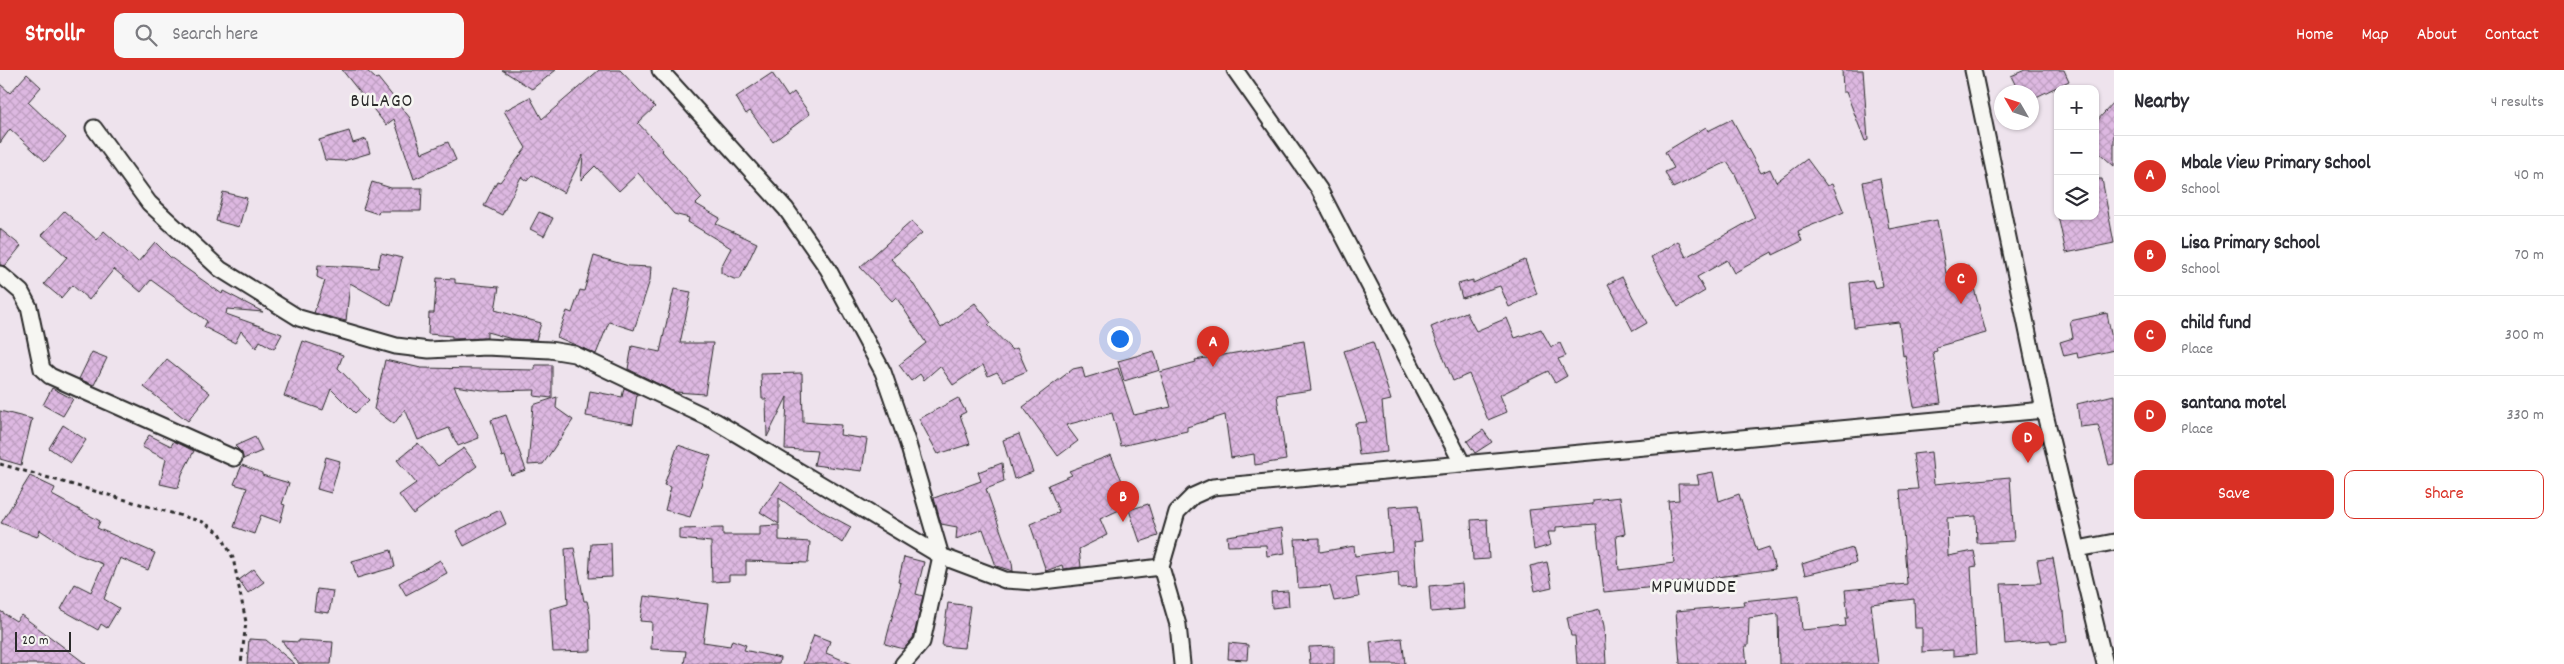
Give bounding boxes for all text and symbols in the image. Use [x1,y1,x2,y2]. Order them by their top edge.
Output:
search box [114,13,464,58]
text: Strollr [25,18,84,52]
icon: search [132,21,160,49]
text: Search here [172,22,258,49]
text: Home [2296,23,2333,48]
text: Map [2361,23,2389,48]
text: About [2417,23,2457,48]
text: Contact [2485,23,2539,48]
north arrow [1994,85,2039,130]
map controls [2054,85,2099,220]
button: + [2054,85,2099,130]
text: Nearby [2134,88,2189,118]
district label: BULAGO [351,89,413,116]
text: 4 results [2491,91,2544,114]
button: − [2054,130,2099,175]
text: Mbale View Primary School [2181,151,2370,178]
text: A [2146,164,2154,187]
text: 40 m [2514,164,2544,187]
button: layers [2054,175,2099,220]
text: School [2181,178,2220,201]
text: Lisa Primary School [2181,231,2320,258]
text: B [2146,244,2154,267]
text: 70 m [2514,244,2544,267]
text: School [2181,258,2220,281]
pin: C [1945,263,1977,304]
text: child fund [2181,311,2251,338]
text: C [2146,324,2154,347]
text: 300 m [2505,324,2544,347]
your location [1107,326,1133,352]
pin: A [1197,326,1229,367]
text: Place [2181,338,2213,361]
text: santana motel [2181,391,2286,418]
text: D [2146,404,2154,427]
text: 330 m [2506,404,2544,427]
text: Place [2181,418,2213,441]
pin: D [2012,422,2044,463]
button: Save [2134,470,2334,519]
button: Share [2344,470,2544,519]
pin: B [1107,481,1139,522]
district label: MPUMUDDE [1651,575,1737,602]
scale bar [15,629,71,652]
text: 20 m [22,631,49,651]

